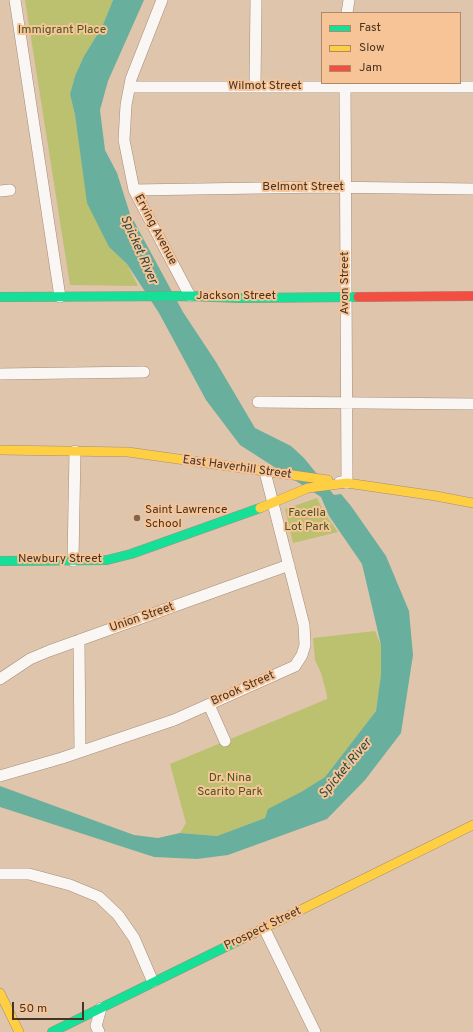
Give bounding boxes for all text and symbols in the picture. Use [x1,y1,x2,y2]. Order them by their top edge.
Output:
legend [321,12,461,84]
text: Fast [359,20,381,36]
park label: Immigrant Place [18,24,106,38]
text: Slow [359,40,385,56]
text: Jam [359,60,382,76]
street label: Wilmot Street [228,80,302,94]
street label: Belmont Street [262,181,344,195]
street label: Erving Avenue [130,192,180,268]
water label: Spicket River [116,213,160,287]
street label: Avon Street [339,252,353,314]
street label: Jackson Street [196,290,276,304]
street label: East Haverhill Street [182,453,292,483]
place label: Saint Lawrence School [145,504,227,532]
park label: Facella Lot Park [284,507,330,535]
marker: Saint Lawrence School [132,513,142,523]
street label: Newbury Street [18,553,102,567]
street label: Union Street [108,600,176,636]
street label: Brook Street [209,669,277,709]
water label: Spicket River [316,736,376,802]
park label: Dr. Nina Scarito Park [197,772,263,800]
street label: Prospect Street [222,904,304,954]
scale bar [14,994,86,1020]
text: 50 m [19,1001,47,1017]

